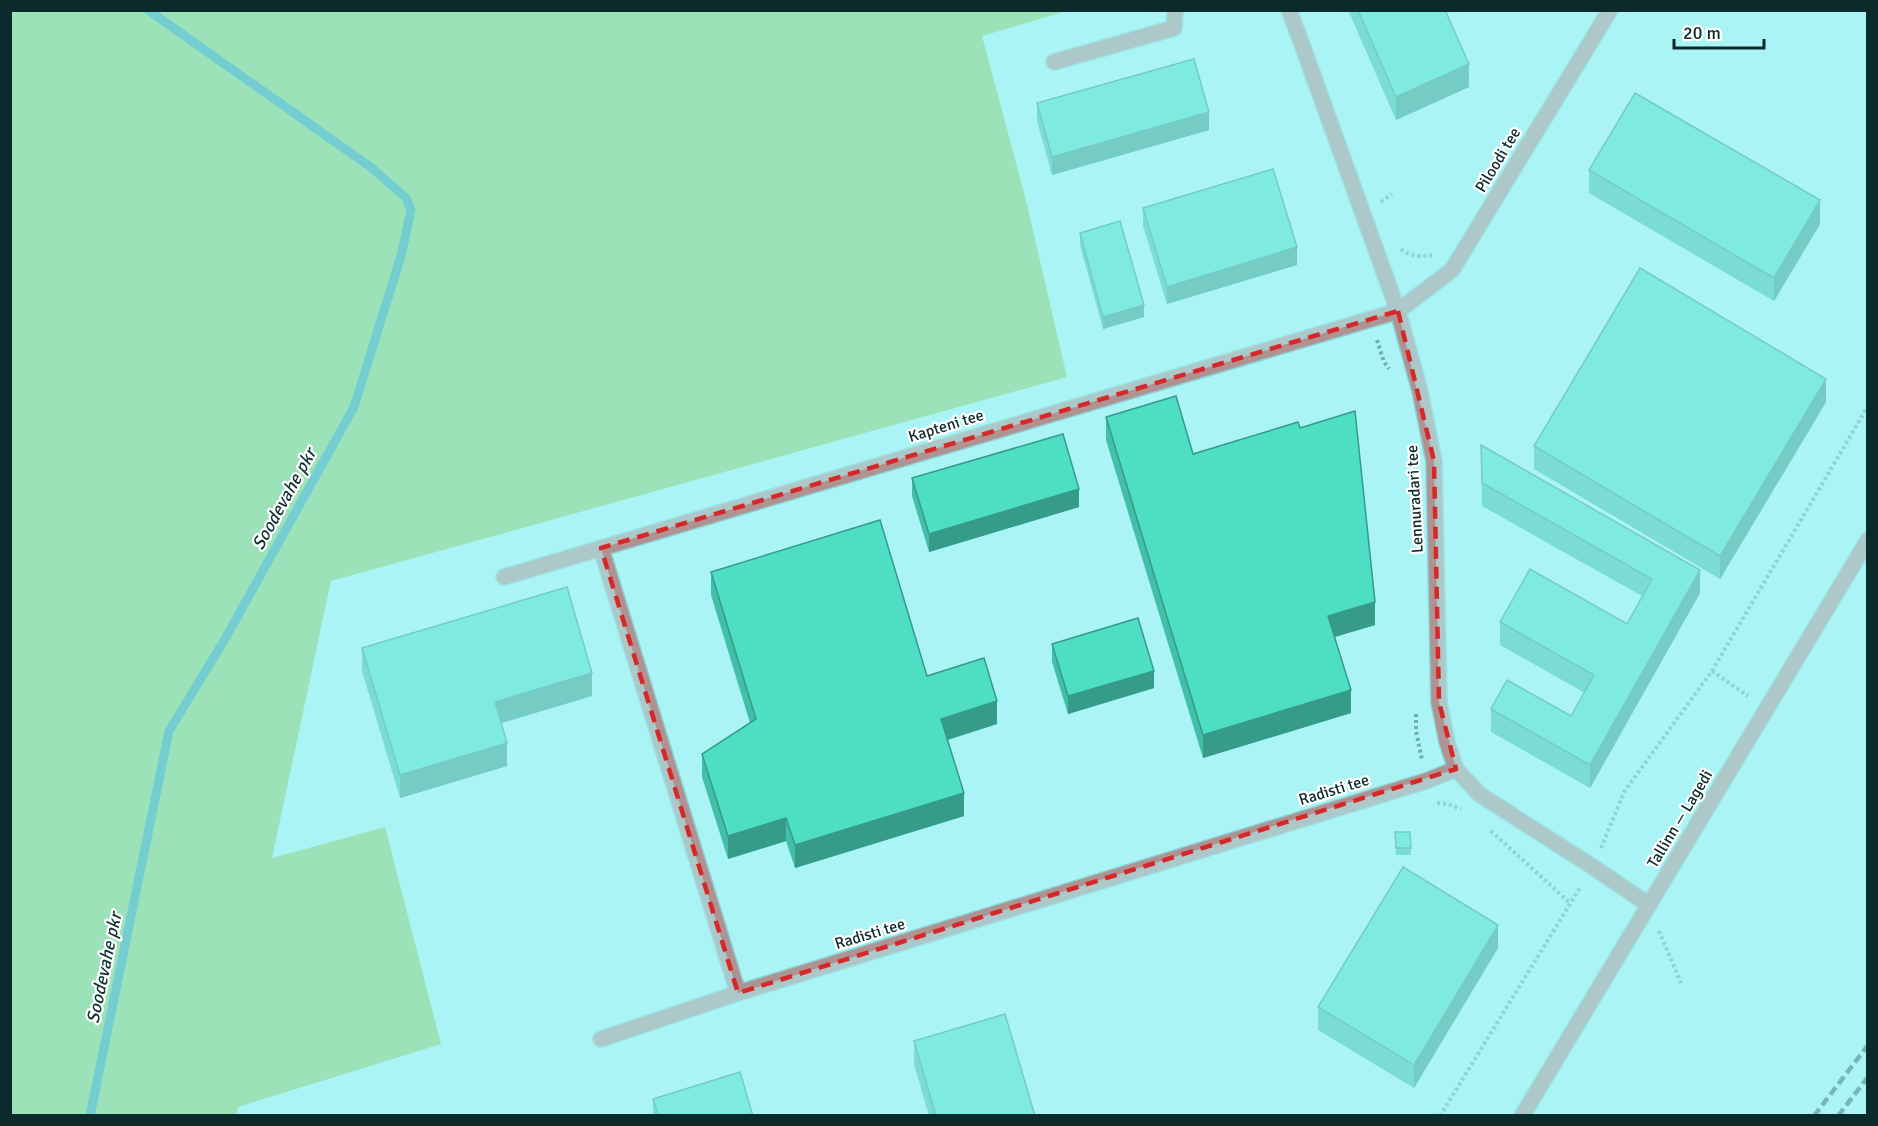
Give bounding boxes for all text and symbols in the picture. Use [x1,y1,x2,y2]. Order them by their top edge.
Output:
scale bar [1674,12,1764,50]
text: 20 m [1683,22,1721,44]
street label: Piloodi tee [1471,124,1525,196]
street label: Kapteni tee [906,405,986,447]
water label: Soodevahe pkr [247,442,322,553]
street label: Lennuradari tee [1402,445,1428,553]
street label: Tallinn — Lagedi [1643,766,1717,872]
street label: Radisti tee [1296,770,1372,810]
water label: Soodevahe pkr [82,908,127,1025]
street label: Radisti tee [832,914,908,954]

